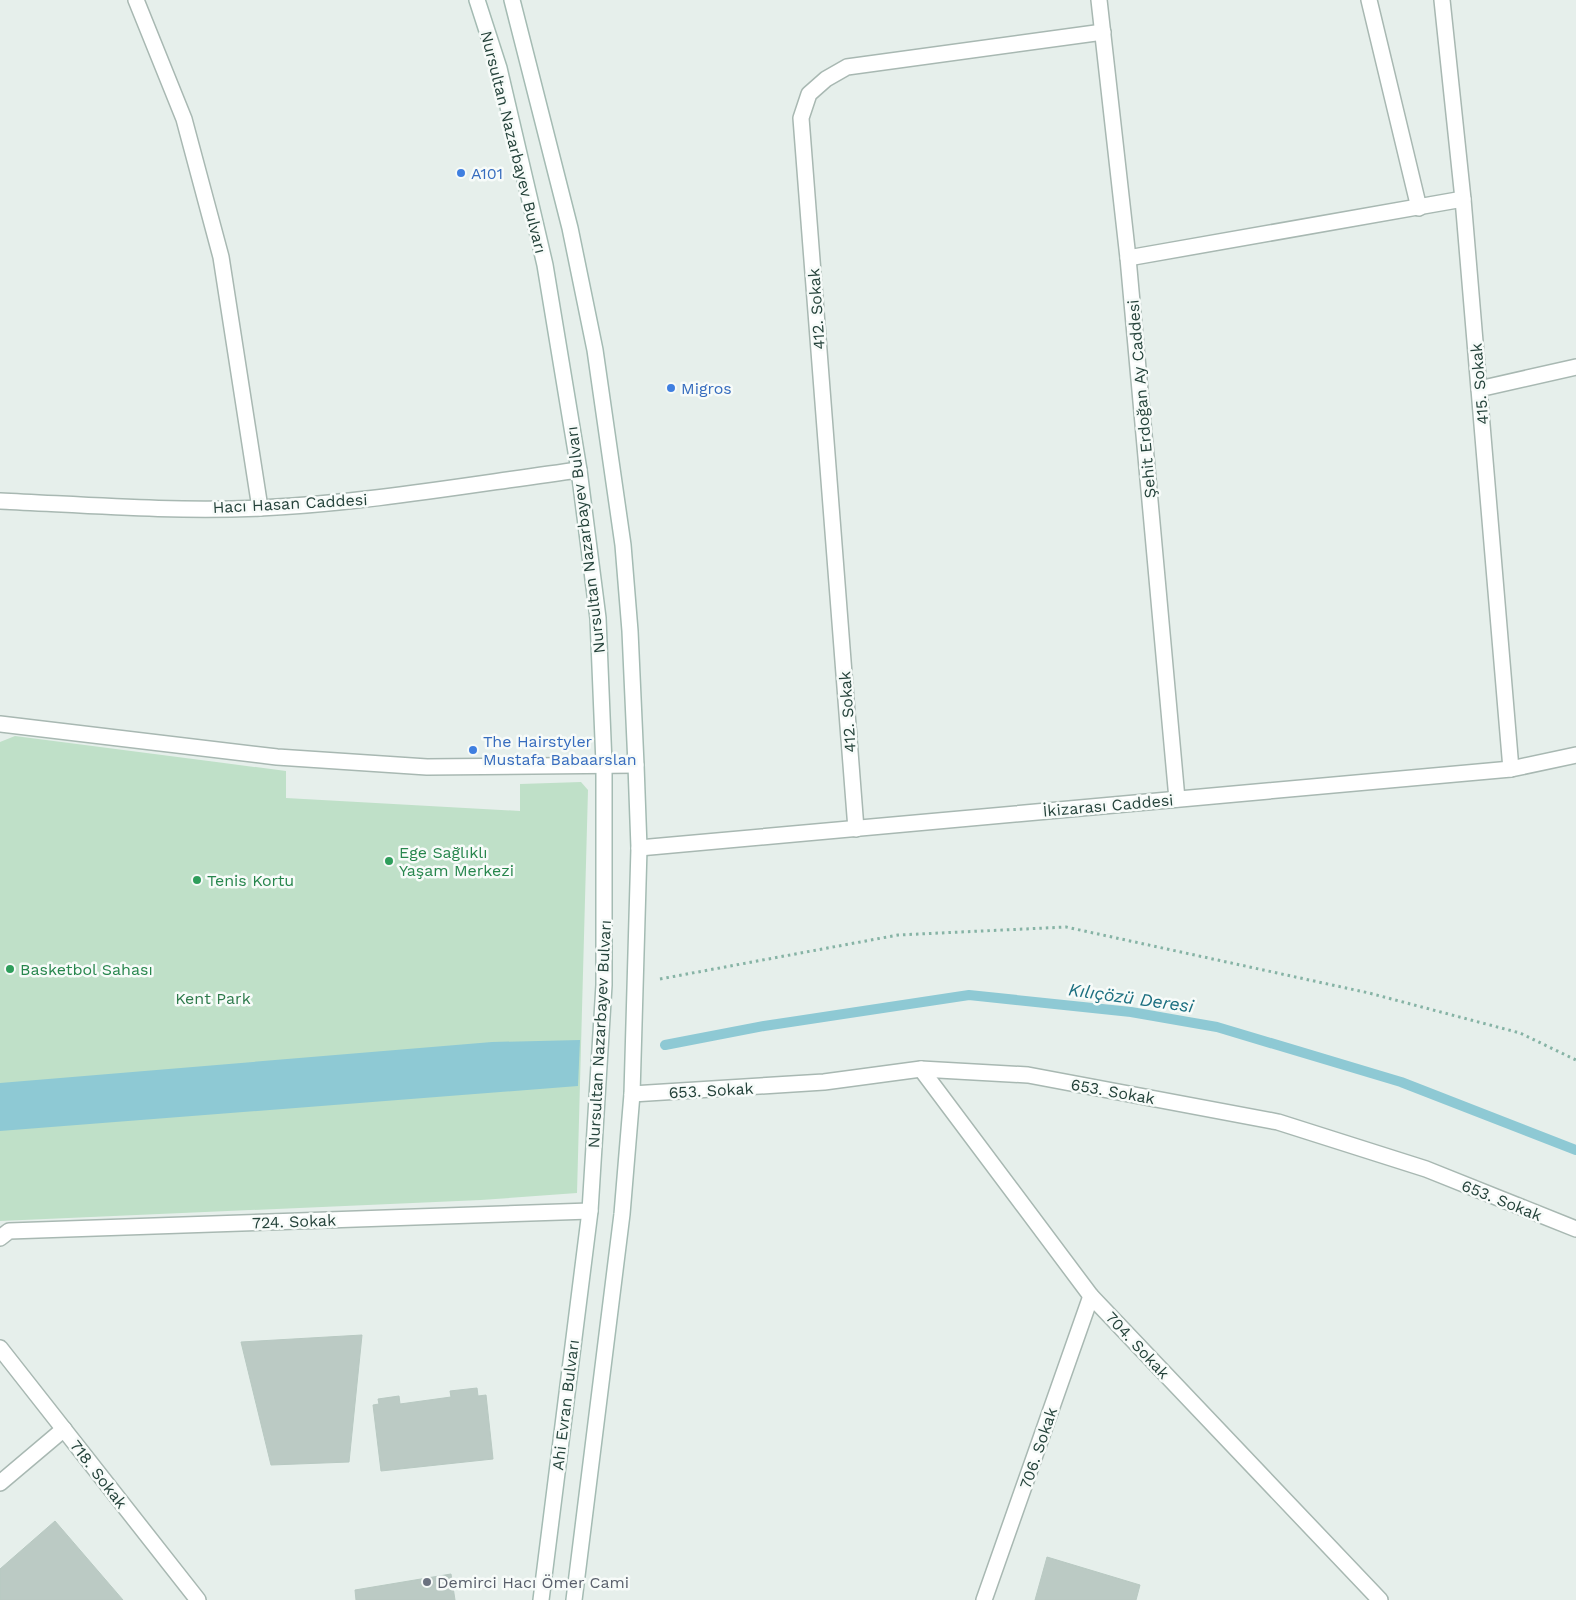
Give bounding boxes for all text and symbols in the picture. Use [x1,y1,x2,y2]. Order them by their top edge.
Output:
street label: Nursultan Nazarbayev Bulvarı [477,29,550,255]
place label: A101 [471,164,503,183]
marker: A101 [455,167,467,179]
street label: 412. Sokak [804,268,829,350]
street label: Şehit Erdoğan Ay Caddesi [1123,299,1160,499]
street label: 415. Sokak [1466,342,1493,425]
place label: Migros [681,379,732,398]
marker: Migros [665,382,677,394]
street label: Nursultan Nazarbayev Bulvarı [562,425,609,655]
street label: Hacı Hasan Caddesi [212,490,368,517]
street label: 412. Sokak [835,671,860,753]
place label: The Hairstyler Mustafa Babaarslan [483,732,637,769]
marker: The Hairstyler Mustafa Babaarslan [467,744,479,756]
street label: İkizarası Caddesi [1042,790,1174,821]
place label: Ege Sağlıklı Yaşam Merkezi [399,843,514,880]
marker: Ege Sağlıklı Yaşam Merkezi [383,855,395,867]
place label: Tenis Kortu [207,871,294,890]
marker: Tenis Kortu [191,874,203,886]
street label: Nursultan Nazarbayev Bulvarı [584,919,615,1149]
place label: Basketbol Sahası [20,960,153,979]
marker: Basketbol Sahası [4,963,16,975]
water label: Kılıçözü Deresi [1067,978,1196,1017]
park label: Kent Park [175,989,251,1008]
street label: 653. Sokak [1069,1075,1156,1108]
street label: 653. Sokak [668,1079,754,1102]
street label: 653. Sokak [1459,1176,1545,1225]
street label: 724. Sokak [252,1211,336,1232]
street label: 704. Sokak [1102,1308,1174,1383]
street label: Ahi Evran Bulvarı [548,1339,583,1472]
street label: 706. Sokak [1016,1405,1061,1491]
street label: 718. Sokak [66,1436,131,1512]
place label: Demirci Hacı Ömer Cami [437,1573,629,1592]
marker: Demirci Hacı Ömer Cami [421,1576,433,1588]

